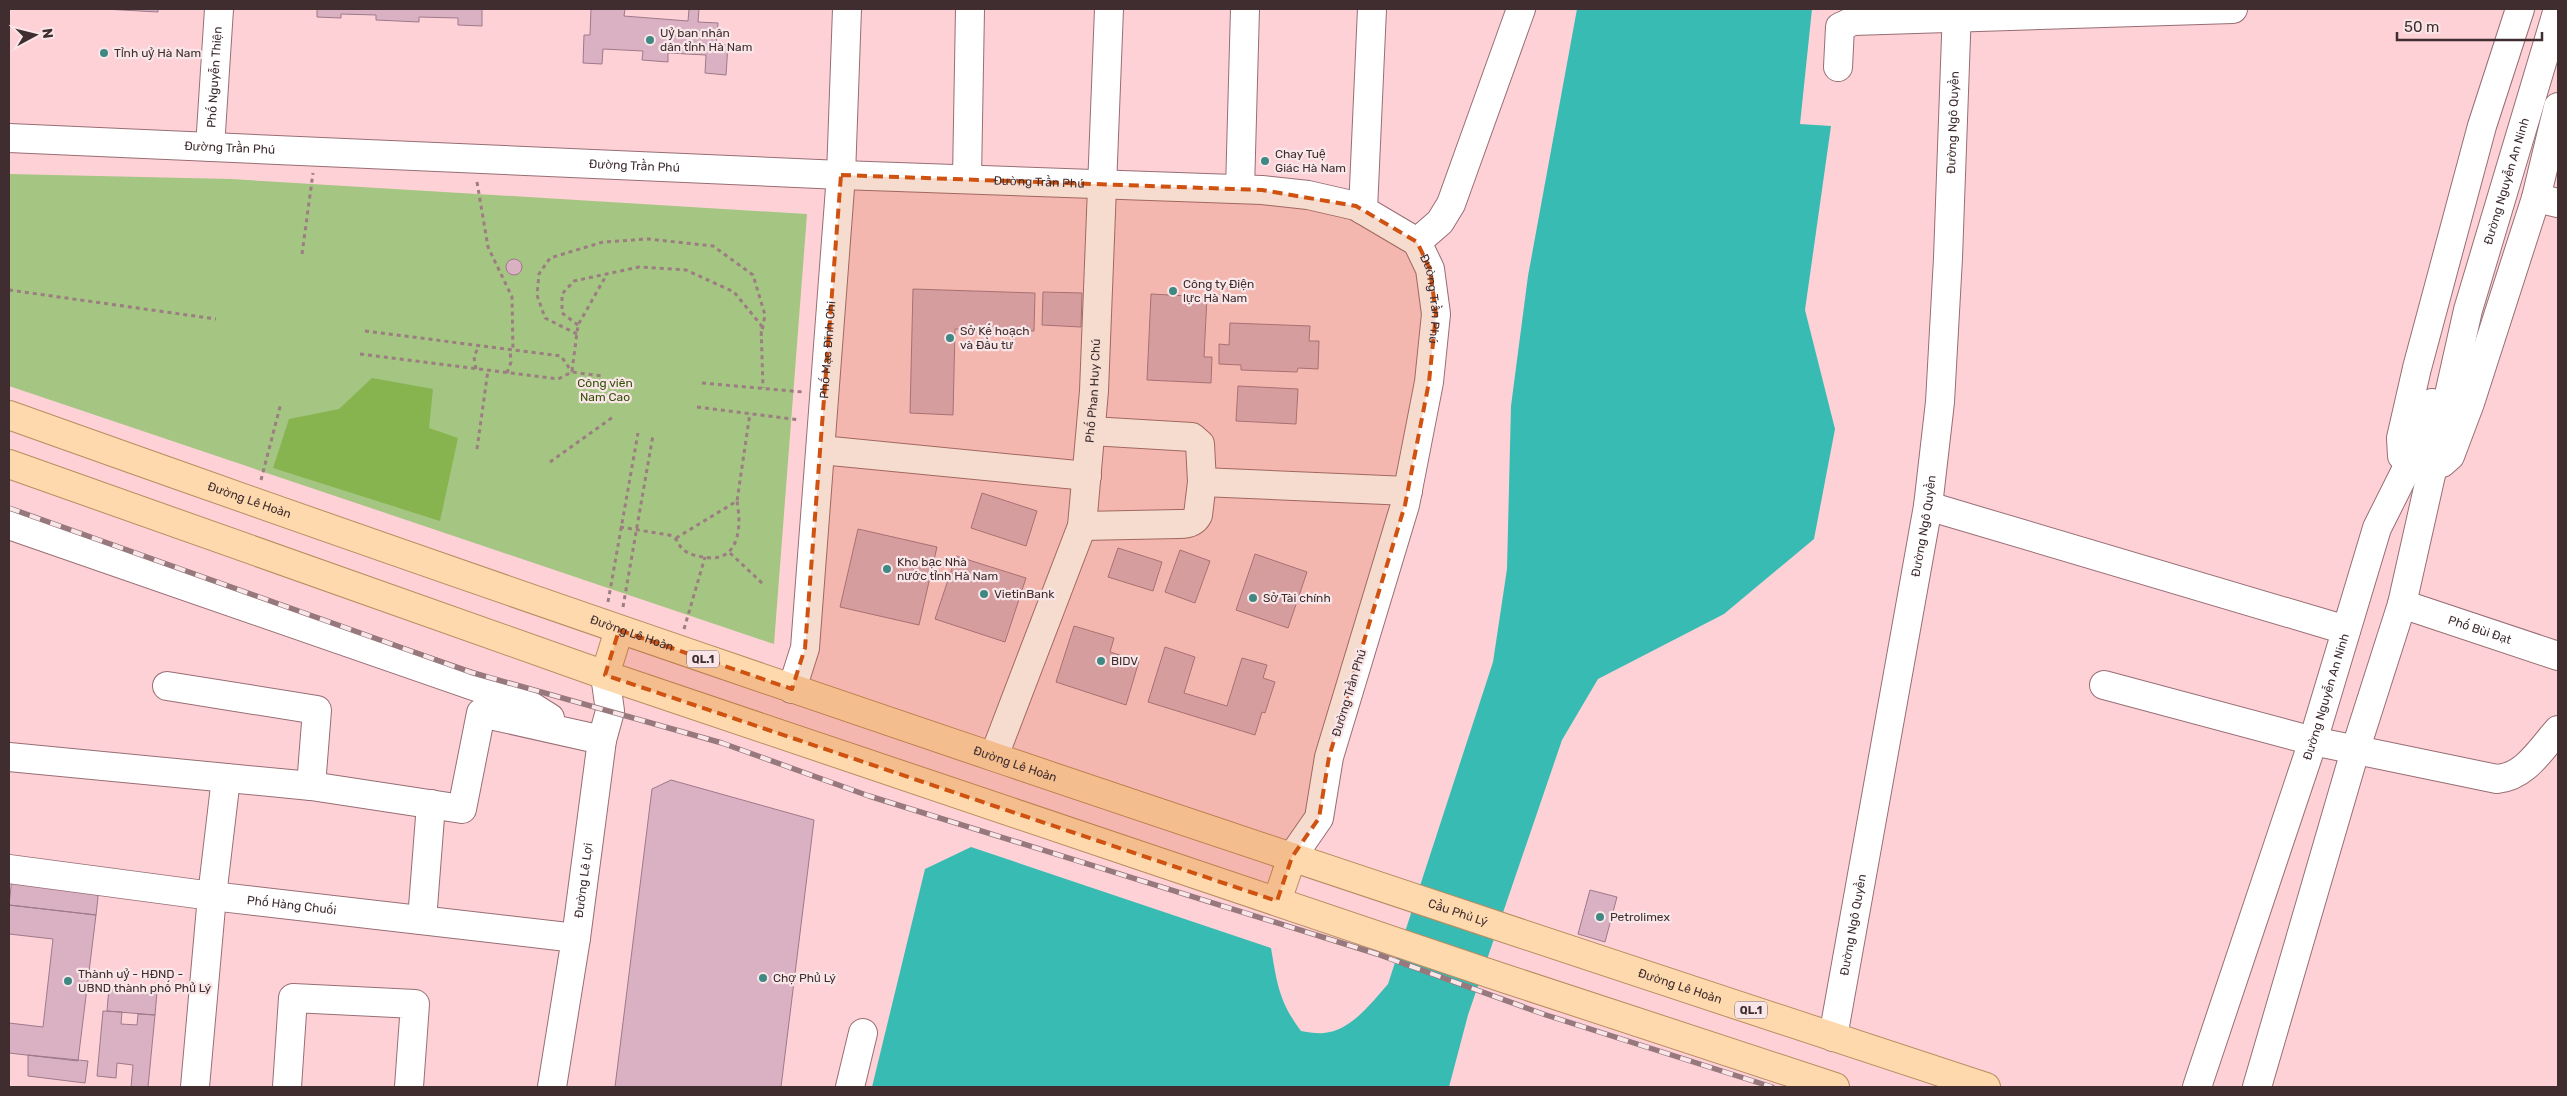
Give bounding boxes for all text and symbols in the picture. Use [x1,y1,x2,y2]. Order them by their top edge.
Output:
north arrow [10,10,60,60]
scale bar [2397,10,2542,42]
text: 50 m [2404,18,2439,36]
street label: Phố Nguyễn Thiện [204,26,225,128]
place label: Uỷ ban nhân dân tỉnh Hà Nam [660,26,752,54]
text: N [38,27,56,40]
marker: Uỷ ban nhân dân tỉnh Hà Nam [644,34,656,46]
place label: Tỉnh uỷ Hà Nam [114,46,201,60]
marker: Tỉnh uỷ Hà Nam [98,47,110,59]
street label: Đường Ngô Quyền [1944,71,1962,174]
street label: Đường Nguyễn An Ninh [2481,116,2532,246]
street label: Đường Trần Phú [184,139,276,157]
place label: Chay Tuệ Giác Hà Nam [1275,147,1346,175]
marker: Chay Tuệ Giác Hà Nam [1259,155,1271,167]
street label: Đường Trần Phú [589,157,680,175]
street label: Đường Trần Phú [993,173,1085,191]
street label: Đường Trần Phú [1417,252,1443,344]
place label: Công ty Điện lực Hà Nam [1183,277,1254,305]
marker: Công ty Điện lực Hà Nam [1167,285,1179,297]
street label: Phố Mạc Đĩnh Chi [817,301,838,399]
place label: Sở Kế hoạch và Đầu tư [960,323,1030,352]
marker: Sở Kế hoạch và Đầu tư [944,332,956,344]
street label: Phố Phan Huy Chú [1082,338,1103,443]
park label: Công viên Nam Cao [577,376,633,404]
street label: Đường Ngô Quyền [1908,474,1939,578]
street label: Đường Lê Hoàn [206,479,293,521]
place label: Kho bạc Nhà nước tỉnh Hà Nam [897,555,998,583]
marker: Kho bạc Nhà nước tỉnh Hà Nam [881,563,893,575]
place label: VietinBank [994,587,1055,601]
marker: VietinBank [978,588,990,600]
place label: Sở Tài chính [1263,591,1331,605]
marker: Sở Tài chính [1247,592,1259,604]
street label: Đường Lê Hoàn [588,612,675,654]
street label: Phố Bùi Đạt [2446,613,2513,647]
street label: Đường Nguyễn An Ninh [2300,632,2352,762]
street label: Đường Trần Phú [1328,647,1369,738]
road number: QL.1 [687,651,719,668]
place label: BIDV [1111,654,1138,668]
marker: BIDV [1095,655,1107,667]
street label: Đường Lê Hoàn [971,743,1059,785]
street label: Đường Lê Lợi [572,842,595,919]
street label: Đường Ngô Quyền [1837,873,1869,977]
street label: Phố Hàng Chuối [246,893,337,917]
street label: Cầu Phủ Lý [1426,896,1490,929]
place label: Petrolimex [1610,910,1670,924]
marker: Petrolimex [1594,911,1606,923]
street label: Đường Lê Hoàn [1636,966,1724,1007]
place label: Thành uỷ - HĐND - UBND thành phố Phủ Lý [78,967,211,995]
place label: Chợ Phủ Lý [773,971,836,985]
marker: Chợ Phủ Lý [757,972,769,984]
marker: Thành uỷ - HĐND - UBND thành phố Phủ Lý [62,975,74,987]
road number: QL.1 [1735,1002,1767,1018]

